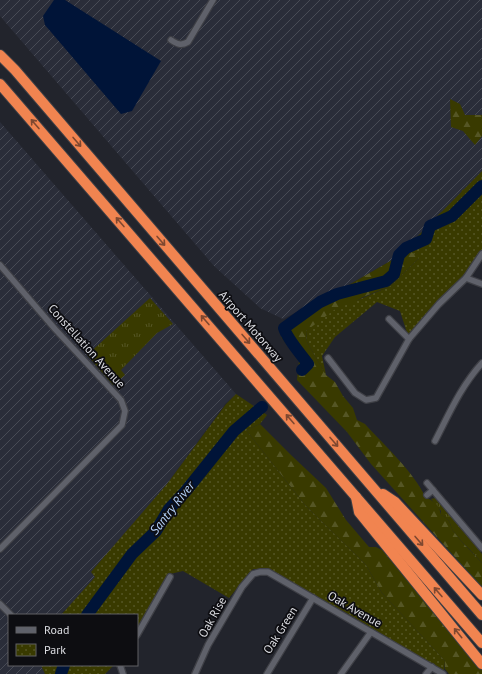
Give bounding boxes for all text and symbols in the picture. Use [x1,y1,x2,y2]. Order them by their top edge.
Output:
one-way arrow [30,119,39,129]
one-way arrow [72,136,81,147]
one-way arrow [115,217,124,228]
one-way arrow [157,235,166,246]
street label: Airport Motorway [216,287,286,365]
street label: Constellation Avenue [45,301,129,391]
one-way arrow [200,315,209,326]
one-way arrow [241,334,250,345]
one-way arrow [285,414,294,424]
one-way arrow [330,437,339,448]
water label: Santry River [146,477,199,538]
one-way arrow [414,536,423,546]
one-way arrow [434,587,443,597]
street label: Oak Avenue [325,588,385,630]
street label: Oak Rise [195,594,229,640]
street label: Oak Green [260,604,300,656]
legend [8,614,138,666]
text: Road [44,622,69,637]
one-way arrow [453,628,462,639]
text: Park [44,642,66,657]

